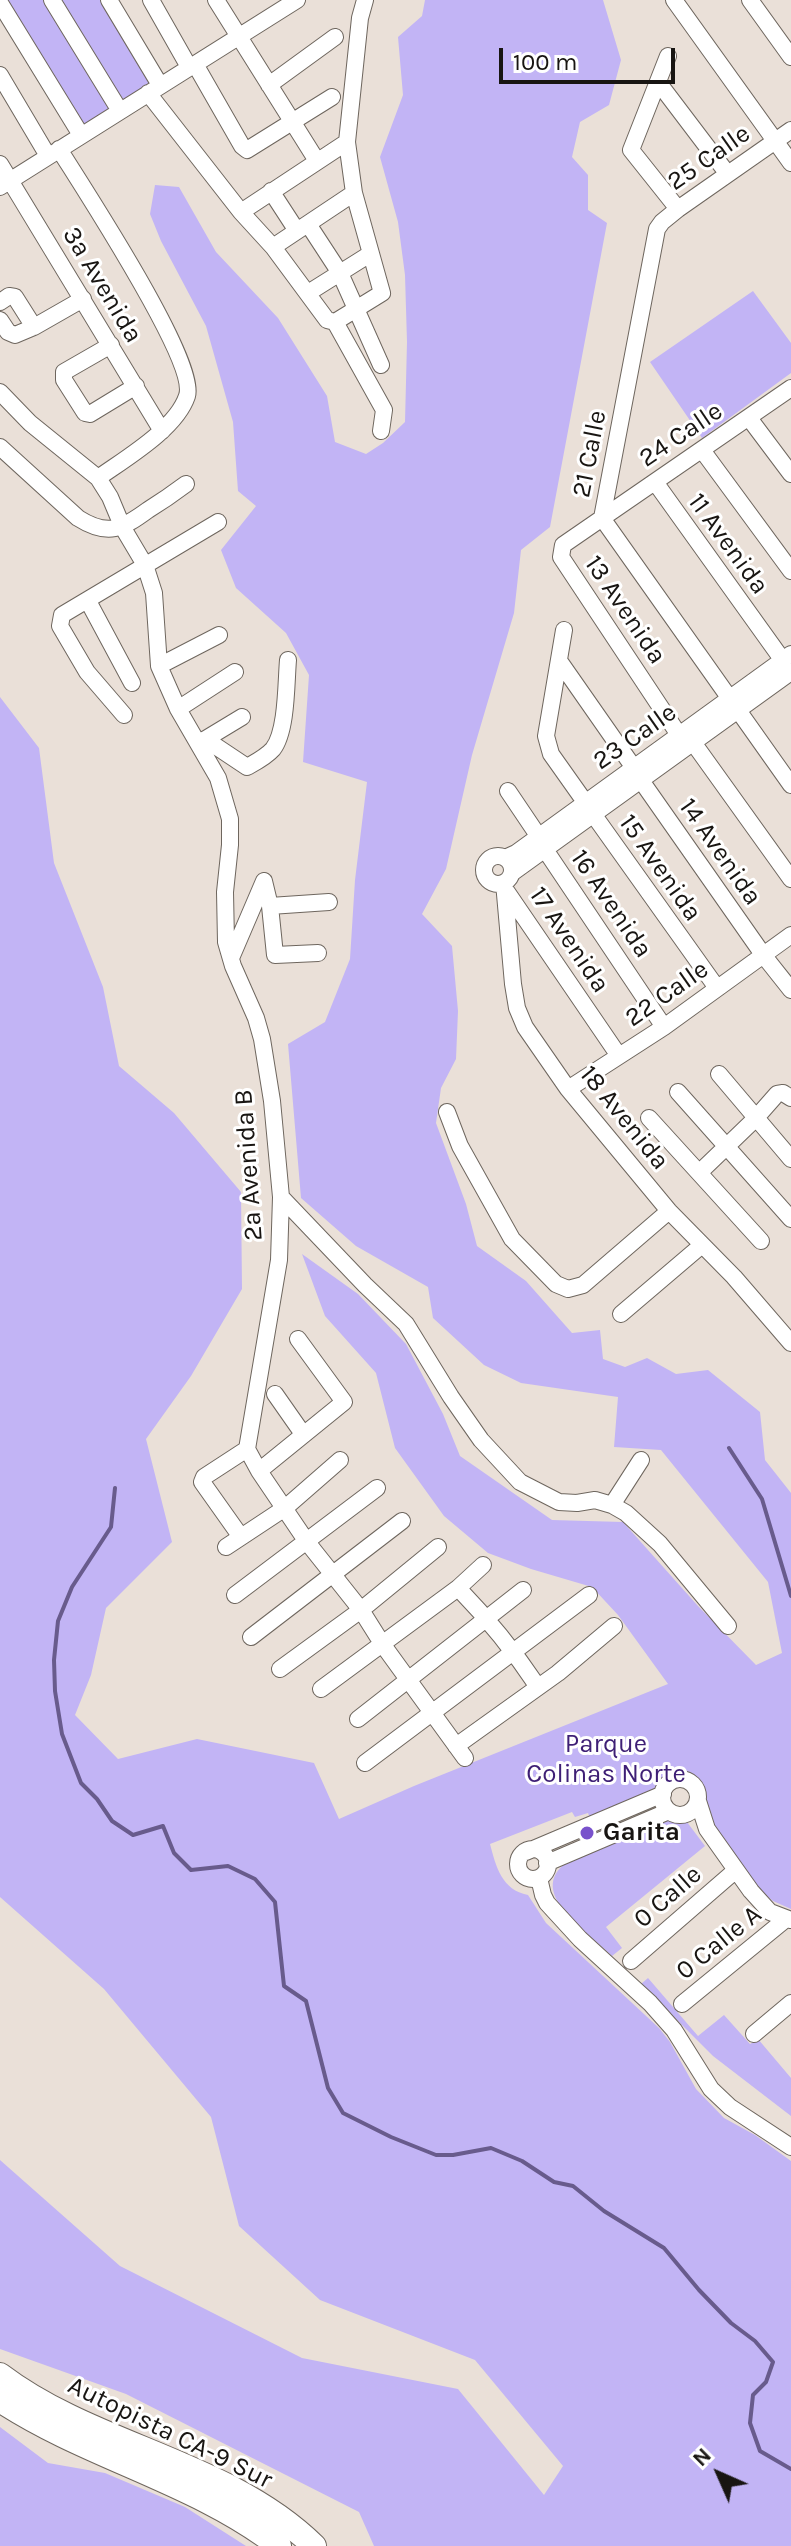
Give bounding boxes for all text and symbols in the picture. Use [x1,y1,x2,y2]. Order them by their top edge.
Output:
scale bar [503,32,679,82]
text: 100 m [513,48,578,76]
street label: 25 Calle [662,118,756,198]
street label: 3a Avenida [55,221,149,349]
street label: 24 Calle [633,396,729,474]
street label: 21 Calle [566,408,614,500]
street label: 11 Avenida [681,487,775,601]
street label: 13 Avenida [577,550,673,670]
street label: 23 Calle [587,697,683,777]
street label: 14 Avenida [672,793,768,911]
street label: 15 Avenida [612,809,708,927]
street label: 16 Avenida [564,844,658,964]
street label: 17 Avenida [522,881,616,999]
street label: 22 Calle [619,954,715,1034]
street label: 18 Avenida [573,1060,675,1176]
street label: 2a Avenida B [228,1088,270,1242]
park label: Parque Colinas Norte [526,1729,686,1790]
place label: Garita [603,1817,680,1849]
marker: Garita [578,1824,596,1842]
street label: 0 Calle [628,1859,708,1935]
street label: 0 Calle A [670,1899,768,1987]
street label: Autopista CA-9 Sur [63,2370,277,2496]
north arrow [679,2434,759,2514]
text: N [687,2442,717,2472]

